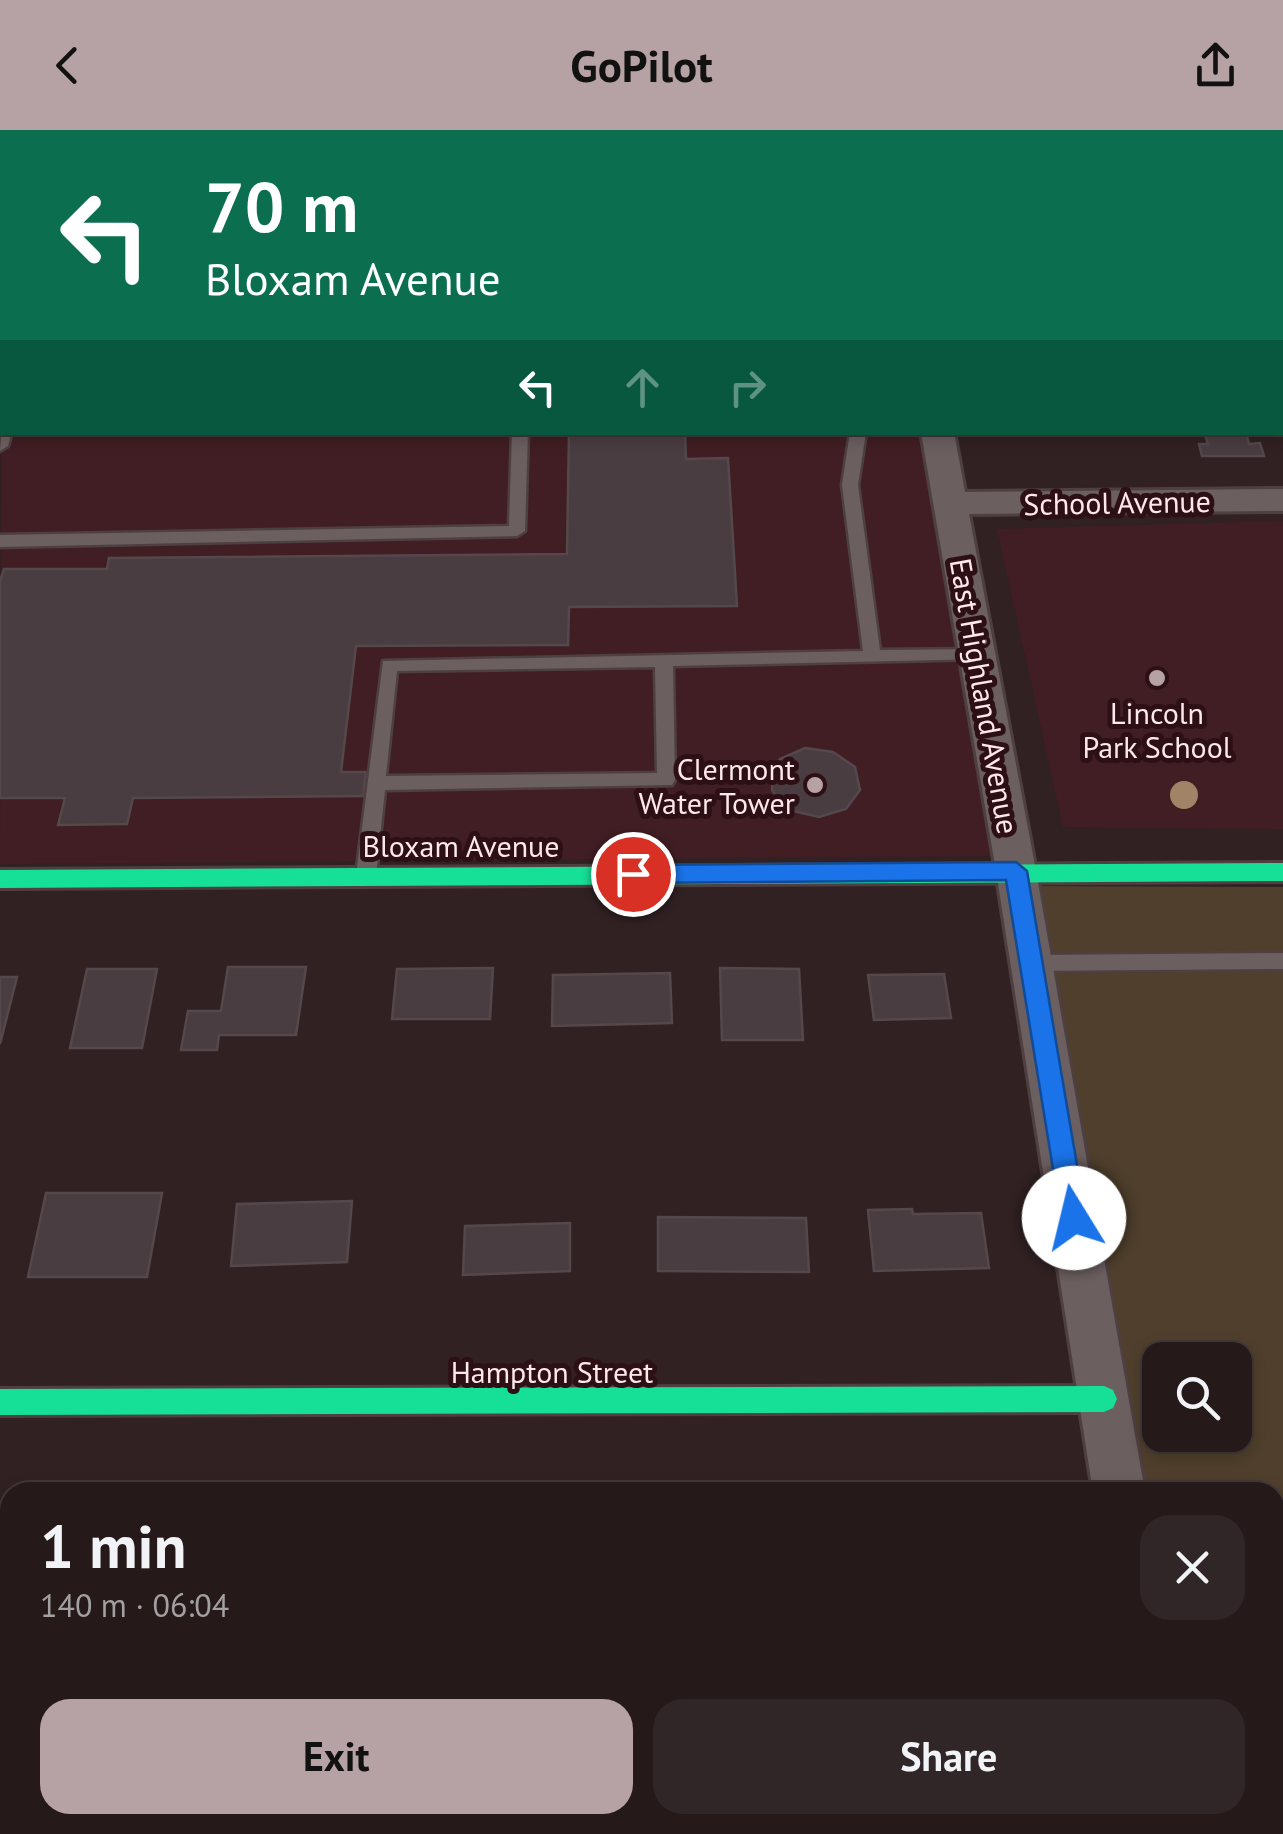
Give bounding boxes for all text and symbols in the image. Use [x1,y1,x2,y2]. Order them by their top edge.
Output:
text: GoPilot [570,36,713,94]
icon: back [40,38,95,93]
icon: share [1188,38,1243,93]
text: 70 m [205,161,358,251]
icon: left [40,170,170,300]
text: Bloxam Avenue [205,249,501,307]
icon: left [510,360,565,415]
icon: ahead [615,360,670,415]
icon: right [720,360,775,415]
street label: School Avenue [1023,481,1211,523]
street label: East Highland Avenue [942,555,1028,837]
marker: Lincoln Park School [1146,667,1168,689]
place label: Lincoln Park School [1082,693,1232,766]
place label: Clermont Water Tower [638,749,795,822]
marker: Clermont Water Tower [804,774,826,796]
street label: Bloxam Avenue [362,826,560,865]
pin [591,832,676,917]
icon: arrive [606,847,661,902]
position arrow [1022,1166,1126,1270]
map controls [1142,1342,1252,1452]
button: search [1142,1342,1252,1452]
street label: Hampton Street [451,1352,653,1391]
text: 1 min [40,1507,186,1585]
button: close [1140,1515,1245,1620]
text: 140 m · 06:04 [40,1584,229,1626]
button: Exit [40,1699,633,1814]
button: Share [653,1699,1245,1814]

